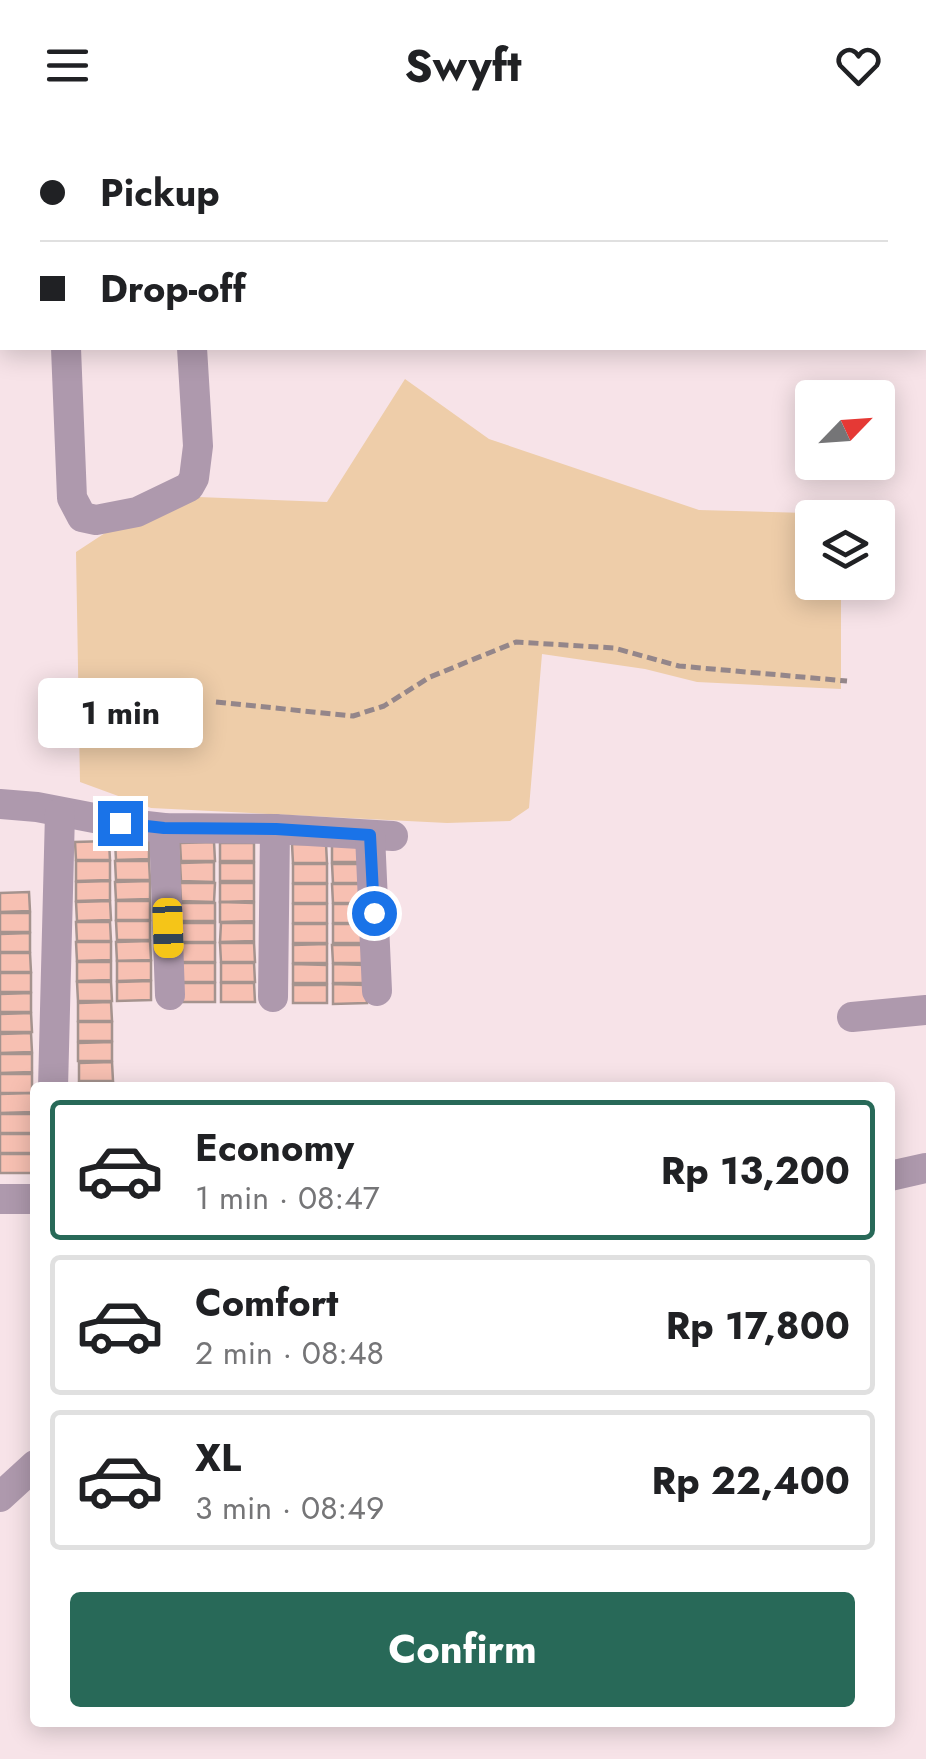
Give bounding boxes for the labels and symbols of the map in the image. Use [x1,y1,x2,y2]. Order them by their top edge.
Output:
north arrow [795,380,895,480]
callout: 1 min [38,678,202,748]
route end [98,801,143,846]
route start [352,891,397,936]
car [152,897,184,959]

